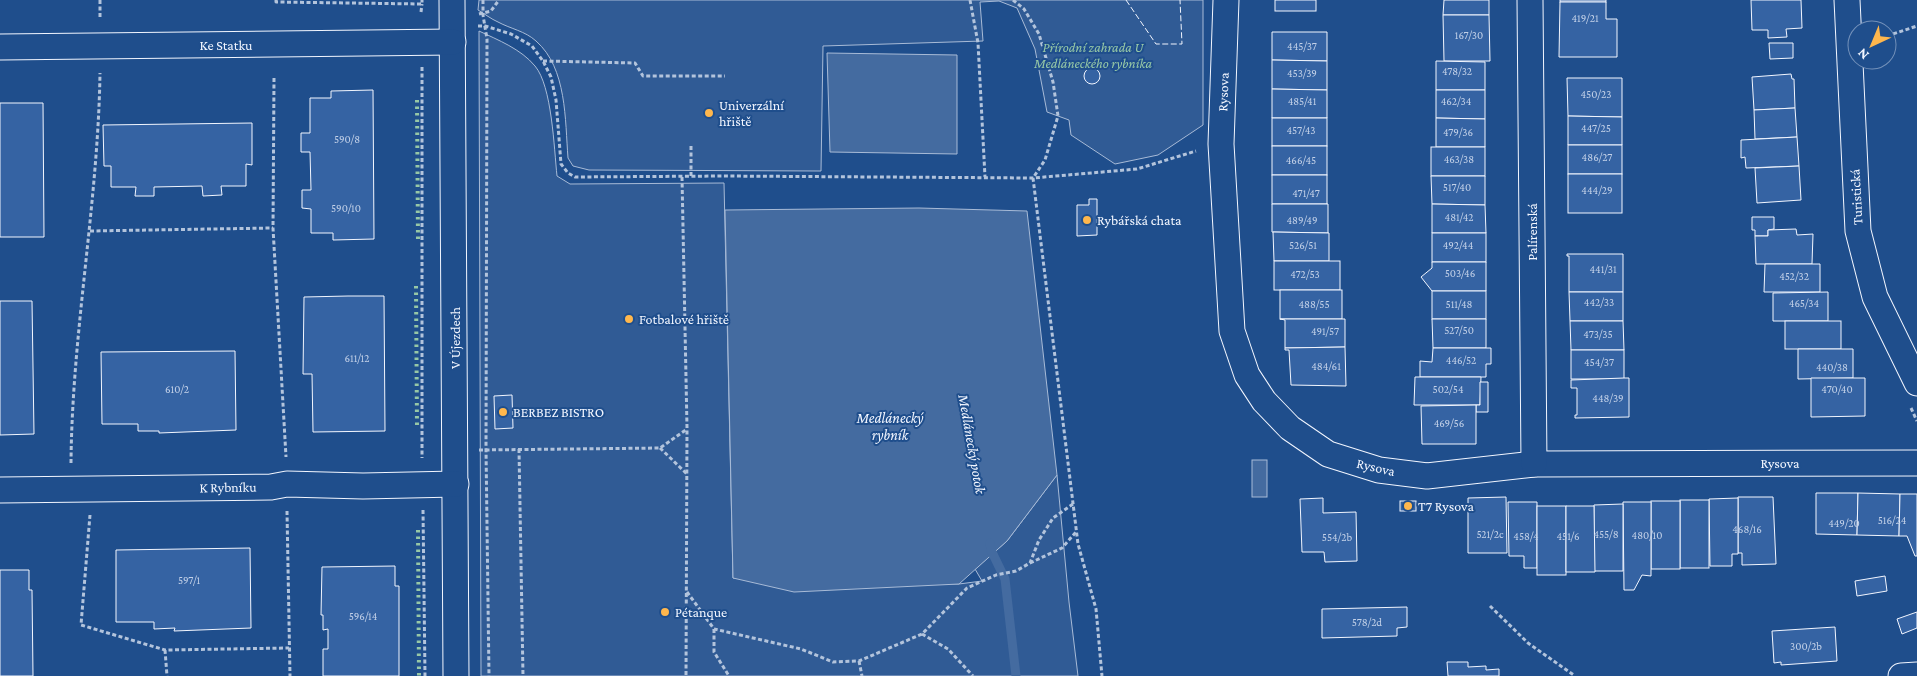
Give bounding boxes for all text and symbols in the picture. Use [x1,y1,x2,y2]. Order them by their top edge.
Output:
house number: 419/21 [1571,12,1599,24]
north arrow [1847,20,1897,70]
house number: 167/30 [1455,29,1483,41]
street label: Ke Statku [200,37,253,53]
park label: Přírodní zahrada U Medláneckého rybníka [1033,39,1152,71]
house number: 445/37 [1287,40,1317,52]
text: N [1854,45,1872,63]
house number: 478/32 [1442,65,1472,77]
house number: 453/39 [1287,67,1317,79]
street label: Rysova [1214,72,1232,112]
house number: 450/23 [1581,88,1611,100]
house number: 485/41 [1288,95,1317,107]
house number: 462/34 [1441,95,1472,107]
place label: Univerzální hřiště [719,97,784,129]
marker: Univerzální hřiště [703,107,715,119]
house number: 447/25 [1581,122,1611,134]
house number: 457/43 [1287,124,1315,136]
house number: 479/36 [1443,126,1473,138]
house number: 590/8 [334,133,360,145]
house number: 486/27 [1582,151,1612,163]
house number: 463/38 [1444,153,1474,165]
house number: 466/45 [1286,154,1316,166]
street label: Turistická [1847,168,1865,226]
house number: 517/40 [1443,181,1471,193]
house number: 444/29 [1581,184,1613,196]
house number: 471/47 [1292,187,1320,199]
house number: 590/10 [331,202,361,214]
street label: Palírenská [1524,203,1540,261]
house number: 481/42 [1445,211,1473,223]
place label: Rybářská chata [1097,212,1182,228]
marker: Rybářská chata [1081,214,1093,226]
house number: 489/49 [1287,214,1317,226]
house number: 526/51 [1289,239,1317,251]
house number: 492/44 [1443,239,1474,251]
house number: 441/31 [1589,263,1617,275]
house number: 503/46 [1445,267,1475,279]
house number: 472/53 [1290,268,1320,280]
house number: 452/32 [1779,270,1809,282]
house number: 442/33 [1584,296,1614,308]
house number: 465/34 [1789,297,1820,309]
house number: 488/55 [1298,298,1330,310]
house number: 511/48 [1446,298,1473,310]
street label: V Újezdech [447,307,464,369]
place label: Fotbalové hřiště [639,311,729,327]
marker: Fotbalové hřiště [623,313,635,325]
house number: 527/50 [1444,324,1474,336]
house number: 491/57 [1311,325,1339,337]
house number: 473/35 [1583,328,1613,340]
house number: 611/12 [344,352,370,364]
house number: 446/52 [1446,354,1476,366]
house number: 454/37 [1584,356,1614,368]
house number: 484/61 [1311,360,1341,372]
house number: 440/38 [1816,361,1848,373]
house number: 610/2 [165,383,189,395]
house number: 502/54 [1432,383,1464,395]
house number: 470/40 [1821,383,1853,395]
water label: Medlánecký potok [954,392,989,497]
house number: 448/39 [1592,392,1624,404]
place label: BERBEZ BISTRO [513,404,604,420]
marker: BERBEZ BISTRO [497,406,509,418]
water label: Medlánecký rybník [855,410,924,444]
house number: 469/56 [1434,417,1464,429]
street label: Rysova [1355,455,1397,479]
street label: Rysova [1760,455,1800,471]
street label: K Rybníku [199,478,257,495]
place label: T7 Rysova [1418,498,1474,514]
marker: T7 Rysova [1402,500,1414,512]
house number: 516/24 [1878,514,1907,526]
house number: 449/20 [1828,517,1860,529]
house number: 468/16 [1732,523,1762,535]
house number: 521/2c [1476,528,1504,540]
house number: 455/8 [1593,528,1619,540]
house number: 480/10 [1632,529,1662,541]
house number: 458/4 [1513,530,1539,542]
house number: 451/6 [1556,530,1580,542]
house number: 554/2b [1322,531,1353,543]
house number: 597/1 [178,574,200,586]
place label: Pétanque [675,604,727,620]
marker: Pétanque [659,606,671,618]
house number: 596/14 [349,610,378,622]
house number: 578/2d [1352,616,1382,628]
house number: 300/2b [1790,640,1822,652]

